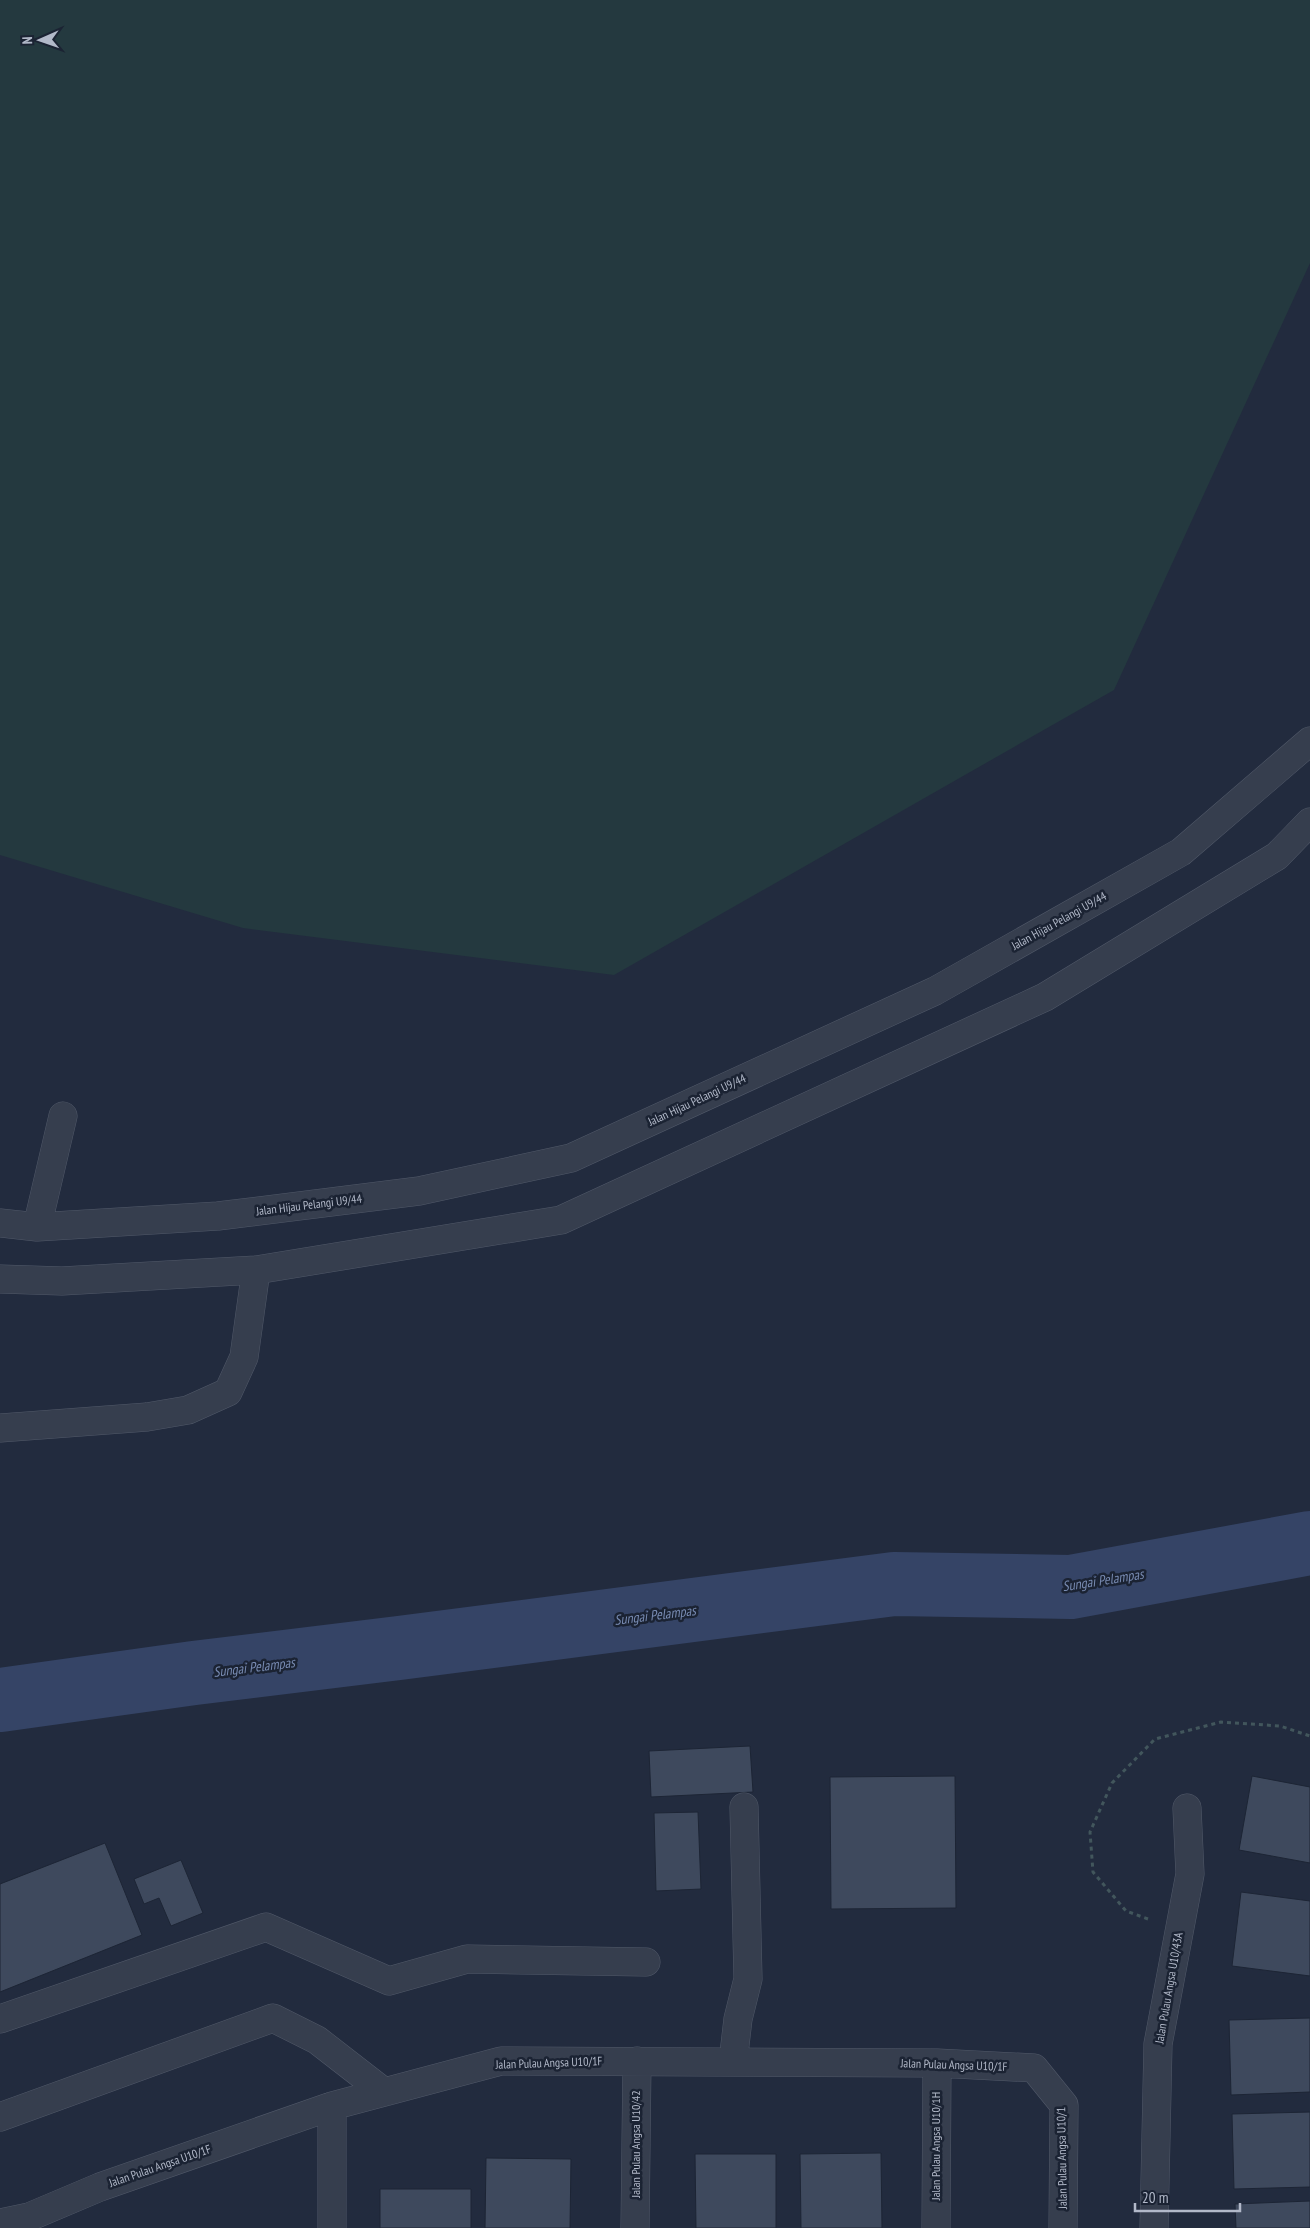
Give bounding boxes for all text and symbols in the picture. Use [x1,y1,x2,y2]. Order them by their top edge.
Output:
north arrow [15,15,65,65]
text: N [18,36,36,45]
street label: Jalan Hijau Pelangi U9/44 [1008,888,1109,953]
street label: Jalan Hijau Pelangi U9/44 [644,1070,749,1129]
street label: Jalan Hijau Pelangi U9/44 [254,1190,363,1219]
water label: Sungai Pelampas [1061,1565,1146,1595]
water label: Sungai Pelampas [613,1601,698,1629]
water label: Sungai Pelampas [212,1653,297,1681]
street label: Jalan Pulau Angsa U10/43A [1151,1931,1186,2046]
street label: Jalan Pulau Angsa U10/1F [494,2053,603,2072]
street label: Jalan Pulau Angsa U10/1F [899,2055,1008,2074]
street label: Jalan Pulau Angsa U10/42 [628,2090,643,2199]
street label: Jalan Pulau Angsa U10/1H [928,2092,943,2201]
street label: Jalan Pulau Angsa U10/1 [1053,2107,1070,2210]
street label: Jalan Pulau Angsa U10/1F [106,2141,213,2190]
scale bar [1135,2180,1240,2212]
text: 20 m [1142,2188,1168,2207]

